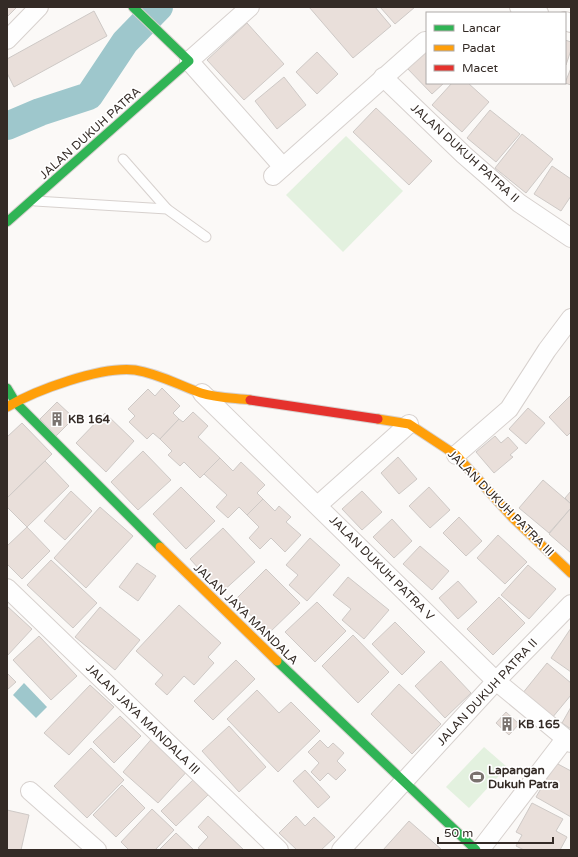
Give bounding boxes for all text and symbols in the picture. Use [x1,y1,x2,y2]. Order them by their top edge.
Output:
legend [426,12,566,84]
text: Lancar [462,21,501,35]
text: Padat [462,41,496,55]
text: Macet [462,61,498,75]
street label: JALAN DUKUH PATRA [37,84,143,182]
street label: JALAN DUKUH PATRA II [408,101,522,205]
building icon: KB 164 [49,411,65,427]
place label: KB 164 [68,412,111,426]
street label: JALAN DUKUH PATRA III [445,447,557,559]
street label: JALAN DUKUH PATRA V [327,513,438,624]
street label: JALAN JAYA MANDALA [191,561,301,667]
street label: JALAN DUKUH PATRA II [434,636,540,748]
street label: JALAN JAYA MANDALA III [83,661,203,777]
building icon: KB 165 [499,716,515,732]
place label: KB 165 [518,717,561,731]
place label: Lapangan Dukuh Patra [488,763,559,791]
sports icon: Lapangan Dukuh Patra [469,769,485,785]
scale bar [438,819,553,845]
text: 50 m [444,826,473,840]

